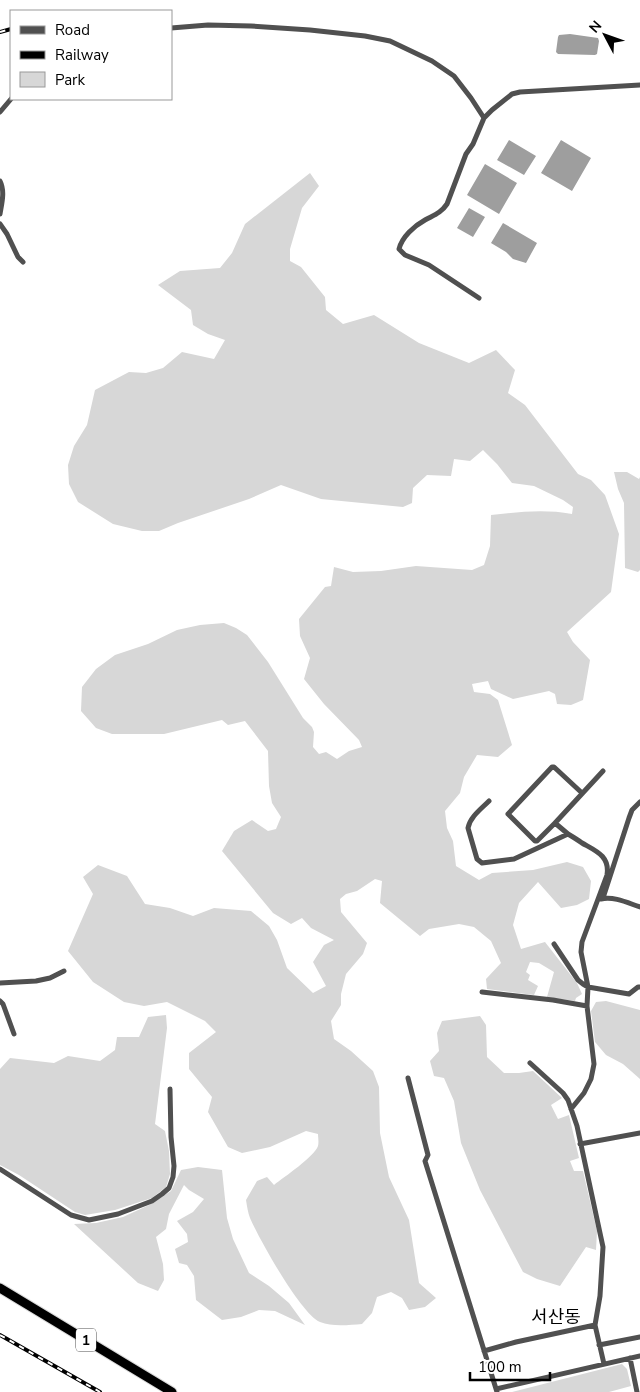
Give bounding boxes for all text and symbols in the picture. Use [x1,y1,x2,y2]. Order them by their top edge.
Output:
legend [10,10,172,100]
north arrow [580,10,630,60]
text: N [585,17,606,37]
text: Road [55,20,90,40]
text: Railway [55,45,109,65]
text: Park [55,70,85,90]
district label: 서산동 [531,1305,581,1329]
road number: 1 [76,1328,96,1352]
scale bar [470,1350,550,1382]
text: 100 m [478,1357,522,1377]

